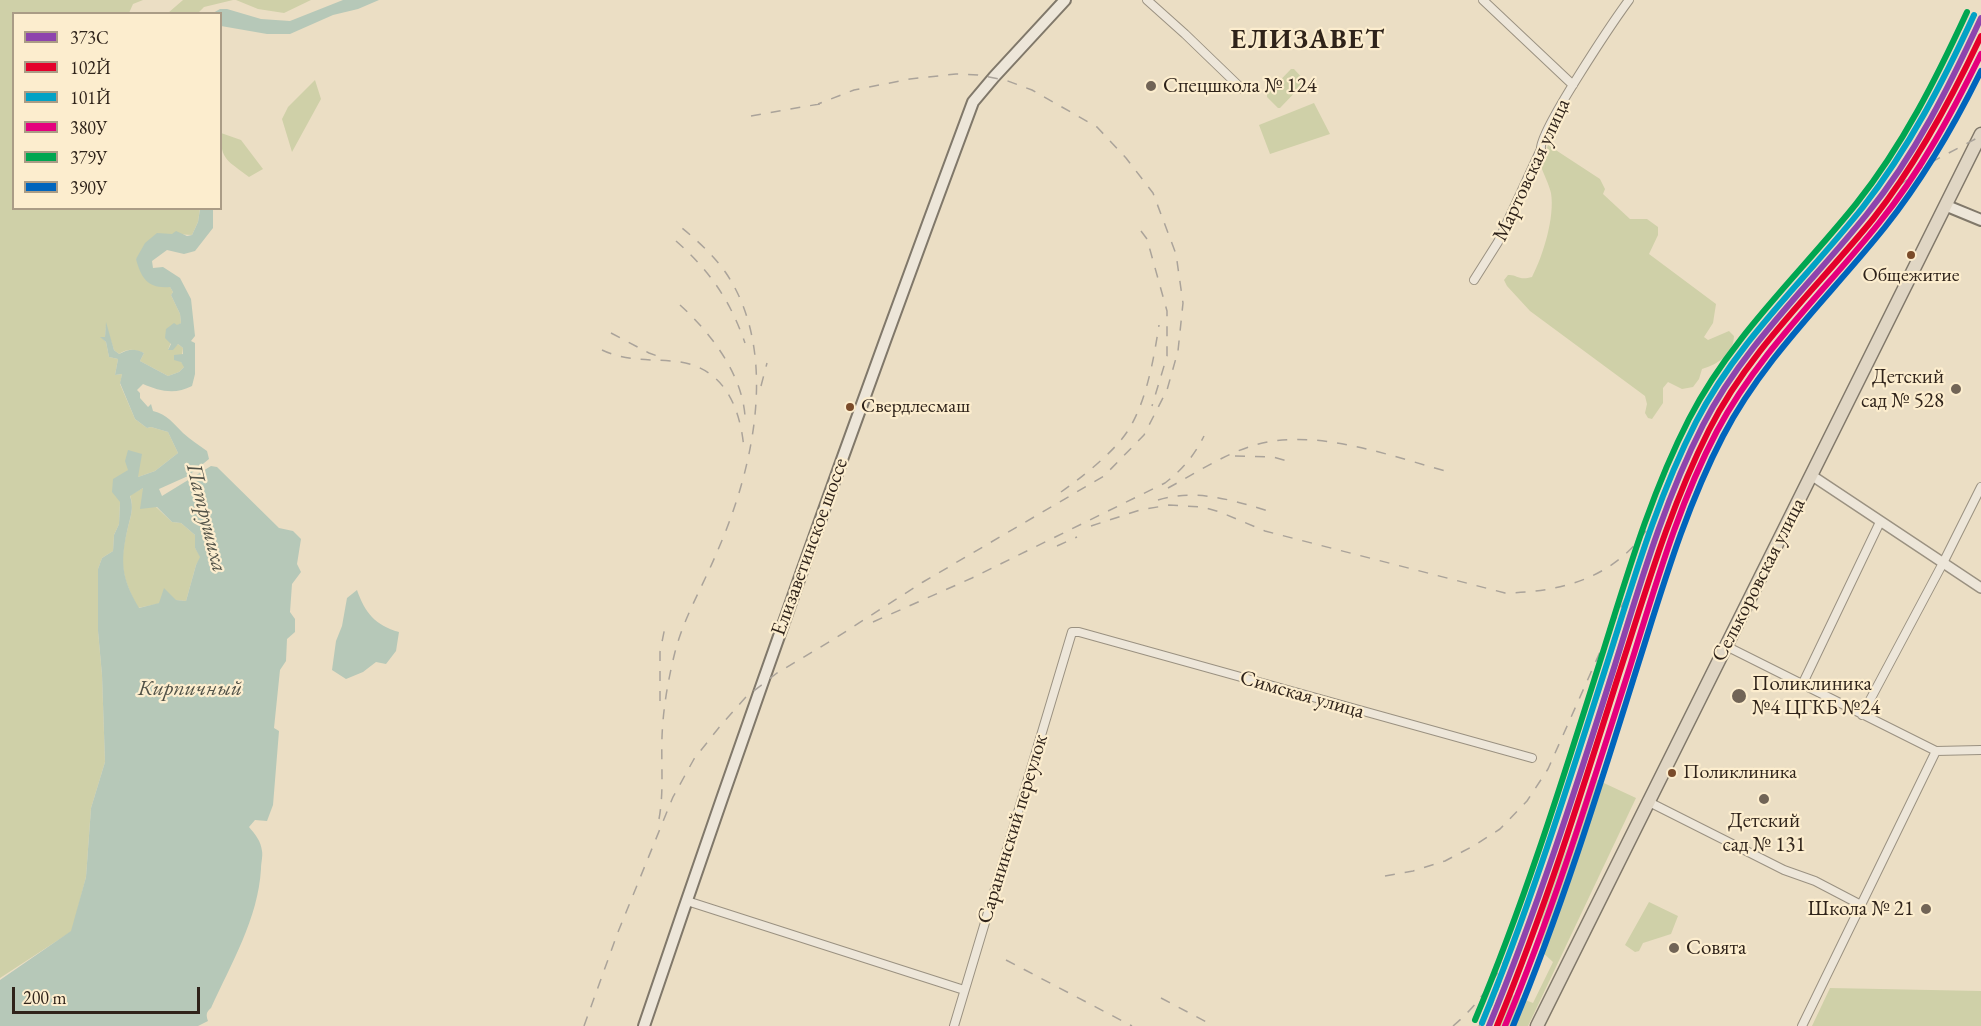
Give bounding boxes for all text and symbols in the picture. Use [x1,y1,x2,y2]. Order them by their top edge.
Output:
legend [12,12,222,210]
district label: ЕЛИЗАВЕТ [1231,25,1385,57]
text: 373C [70,26,109,49]
text: 102Й [70,56,110,79]
place label: Спецшкола № 124 [1163,73,1317,99]
marker: Спецшкола № 124 [1144,79,1158,93]
text: 101Й [70,86,110,109]
street label: Мартовская улица [1488,95,1576,245]
text: 380У [70,116,107,139]
text: 379У [70,146,107,169]
text: 390У [70,176,107,199]
marker: Общежитие [1905,249,1917,261]
place label: Общежитие [1862,264,1960,288]
place label: Детский сад № 528 [1861,364,1944,414]
marker: Детский сад № 528 [1949,382,1963,396]
place label: Свердлесмаш [861,395,970,419]
marker: Свердлесмаш [844,401,856,413]
street label: Елизаветинское шоссе [766,455,854,639]
water label: Патрушиха [180,461,232,575]
street label: Селькоровская улица [1707,494,1811,666]
street label: Симская улица [1237,665,1367,725]
place label: Поликлиника №4 ЦГКБ №24 [1752,671,1880,721]
water label: Кирпичный [138,676,242,702]
marker: Поликлиника №4 ЦГКБ №24 [1730,687,1748,705]
street label: Саранинский переулок [972,731,1054,927]
place label: Поликлиника [1683,761,1797,785]
marker: Поликлиника [1666,767,1678,779]
marker: Детский сад № 131 [1757,792,1771,806]
place label: Детский сад № 131 [1722,808,1806,858]
place label: Школа № 21 [1808,896,1914,922]
marker: Школа № 21 [1919,902,1933,916]
place label: Совята [1686,935,1746,961]
marker: Совята [1667,941,1681,955]
scale bar [15,975,202,1013]
text: 200 m [23,986,67,1009]

